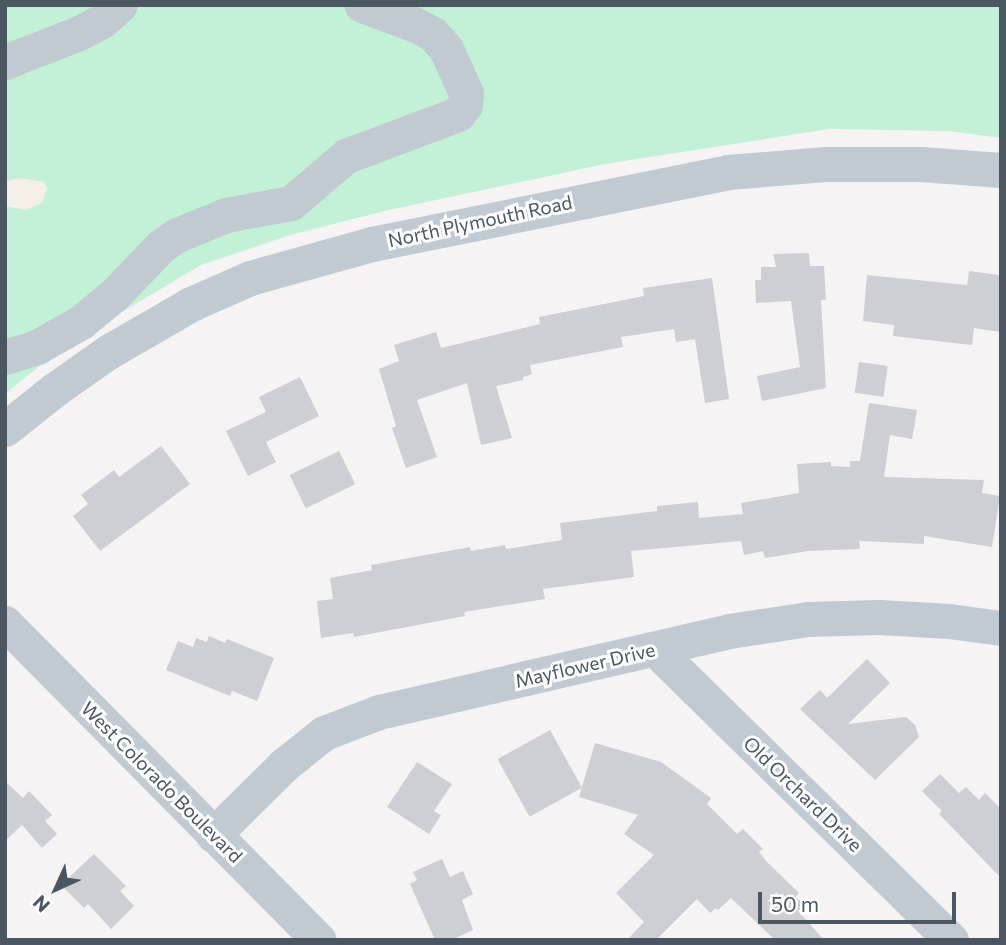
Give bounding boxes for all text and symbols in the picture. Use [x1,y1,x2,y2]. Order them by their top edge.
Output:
street label: North Plymouth Road [386,190,574,252]
street label: Mayflower Drive [513,638,657,692]
street label: West Colorado Boulevard [77,697,247,867]
street label: Old Orchard Drive [739,732,867,856]
north arrow [21,854,91,924]
scale bar [761,878,959,922]
text: N [28,891,54,917]
text: 50 m [771,891,819,916]

